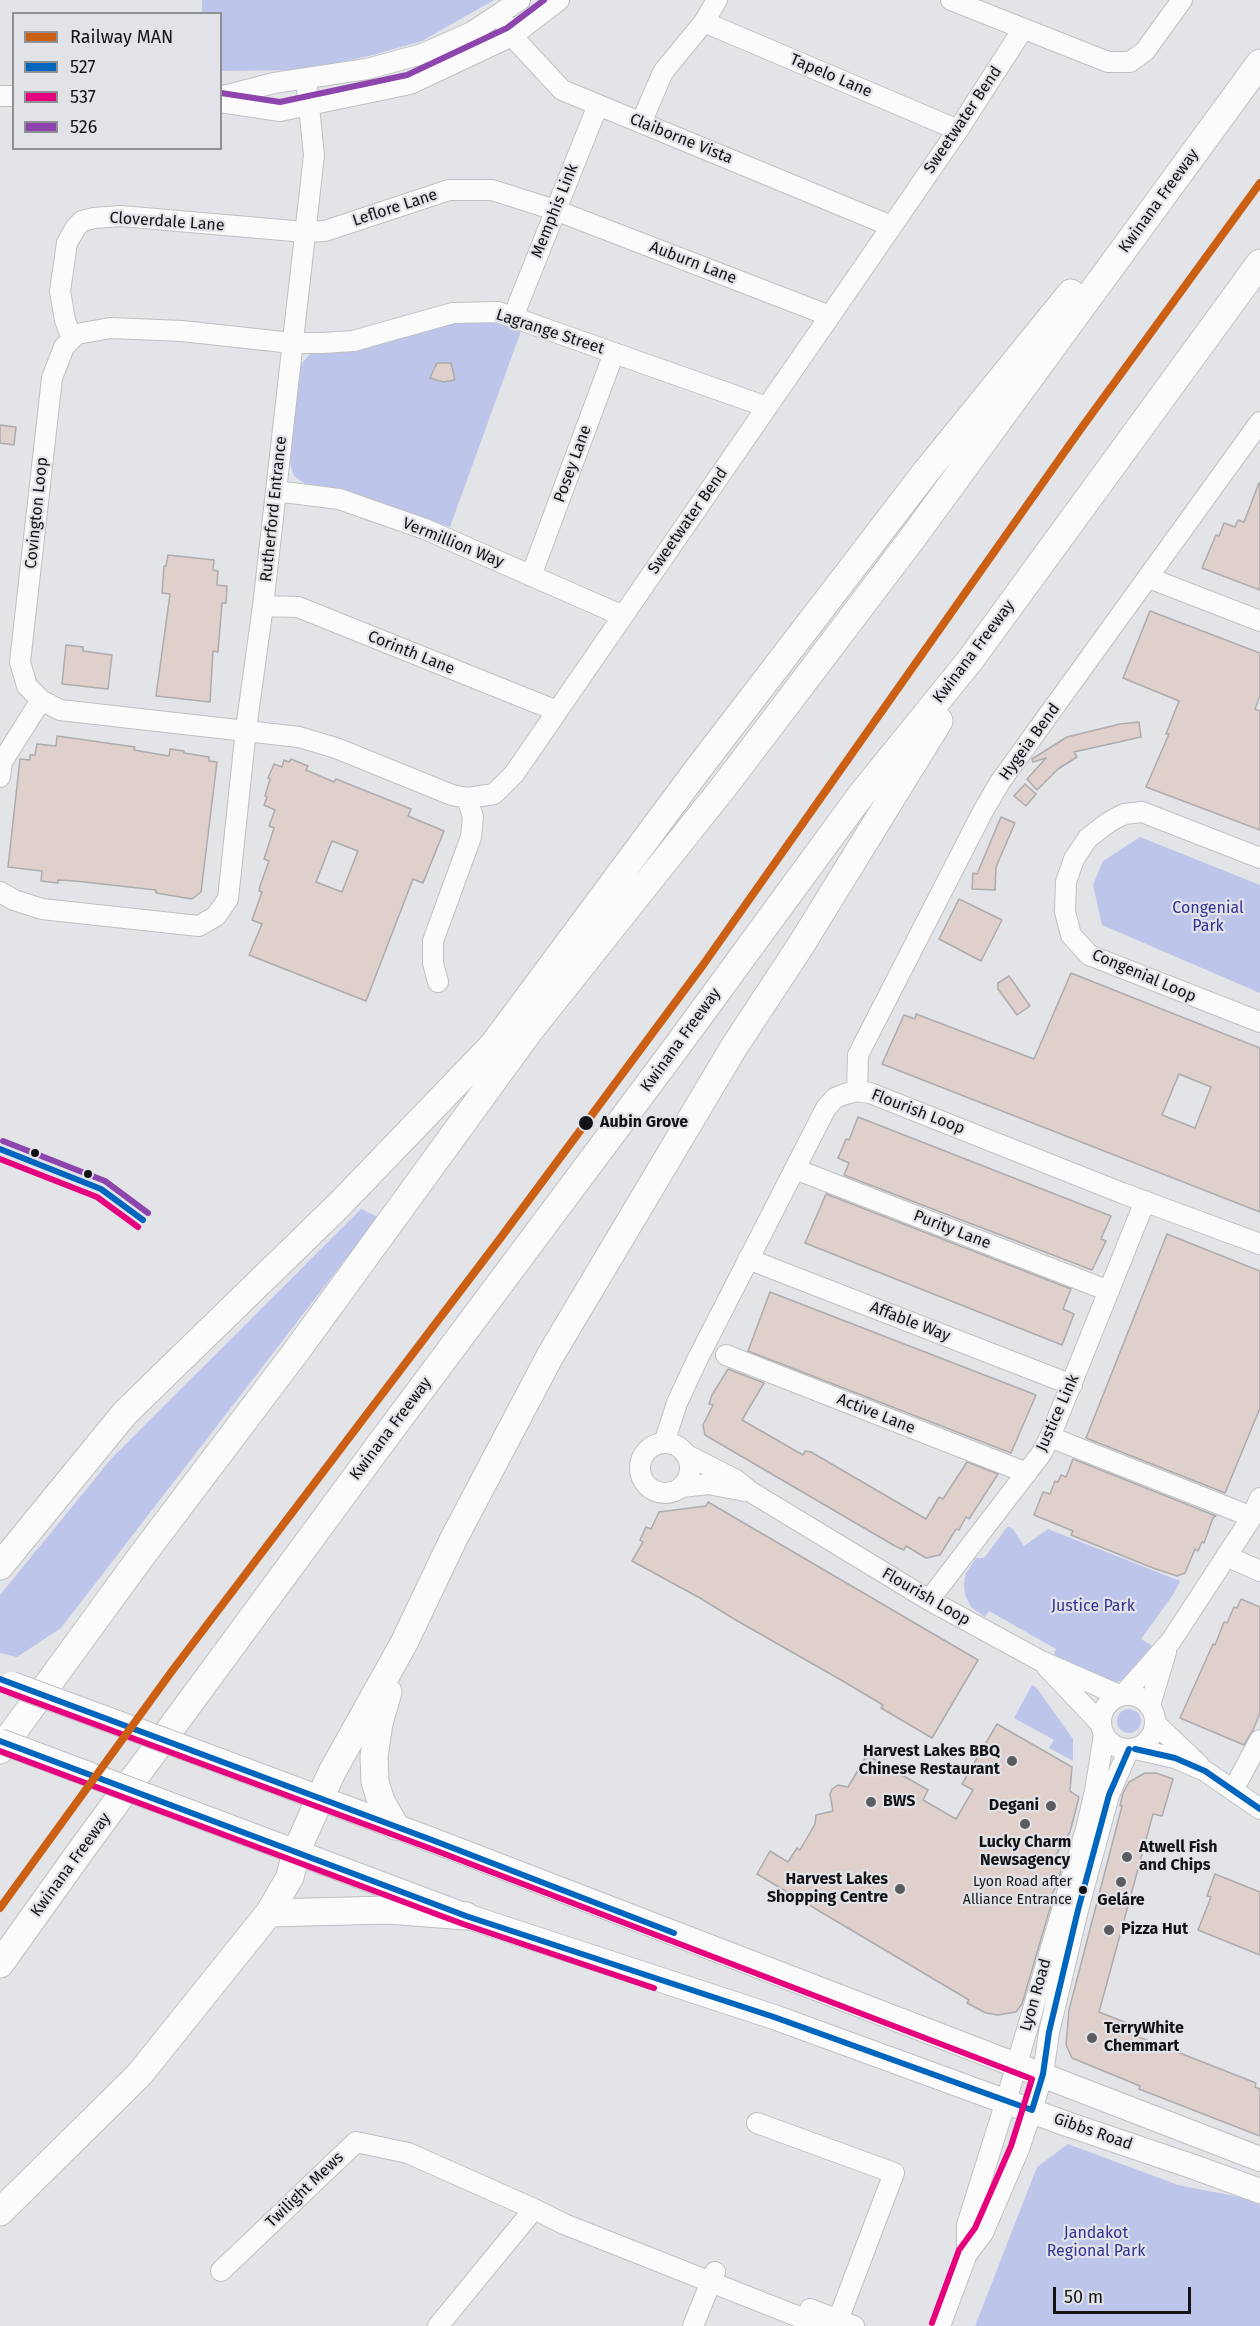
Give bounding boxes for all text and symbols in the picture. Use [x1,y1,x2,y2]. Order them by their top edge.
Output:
legend [12,12,222,150]
text: Railway MAN [70,26,173,48]
street label: Tapelo Lane [787,50,875,102]
text: 527 [70,56,96,78]
street label: Sweetwater Bend [920,63,1006,177]
text: 537 [70,86,96,108]
street label: Claiborne Vista [627,110,735,168]
text: 526 [70,116,97,138]
street label: Kwinana Freeway [1115,145,1203,257]
street label: Memphis Link [527,161,583,261]
street label: Leflore Lane [350,185,440,231]
street label: Cloverdale Lane [109,208,225,236]
street label: Auburn Lane [647,238,739,288]
street label: Lagrange Street [493,305,607,359]
street label: Posey Lane [550,423,596,505]
street label: Rutherford Entrance [257,435,291,583]
street label: Covington Loop [22,456,52,570]
street label: Sweetwater Bend [644,464,732,578]
street label: Vermillion Way [400,514,506,572]
street label: Kwinana Freeway [929,597,1019,707]
street label: Corinth Lane [365,627,457,679]
street label: Hygeia Bend [996,700,1064,784]
park label: Congenial Park [1172,899,1244,937]
street label: Congenial Loop [1089,945,1199,1007]
street label: Kwinana Freeway [637,984,725,1096]
street label: Flourish Loop [869,1085,967,1139]
place label: Aubin Grove [600,1113,688,1133]
marker: Aubin Grove [577,1114,595,1132]
unlabelled marker [29,1147,41,1159]
unlabelled marker [82,1168,94,1180]
street label: Purity Lane [911,1206,993,1254]
street label: Affable Way [867,1298,953,1346]
street label: Justice Link [1032,1372,1084,1454]
street label: Kwinana Freeway [346,1374,436,1484]
street label: Active Lane [834,1390,918,1438]
street label: Flourish Loop [879,1564,973,1630]
park label: Justice Park [1051,1597,1135,1617]
place label: Harvest Lakes BBQ Chinese Restaurant [859,1742,1000,1780]
marker: Harvest Lakes BBQ Chinese Restaurant [1005,1754,1019,1768]
place label: BWS [883,1792,915,1812]
marker: BWS [864,1795,878,1809]
place label: Degani [989,1796,1039,1816]
marker: Degani [1044,1799,1058,1813]
street label: Kwinana Freeway [27,1809,115,1921]
marker: Lucky Charm Newsagency [1018,1817,1032,1831]
place label: Lucky Charm Newsagency [979,1833,1071,1871]
place label: Atwell Fish and Chips [1139,1838,1218,1876]
marker: Atwell Fish and Chips [1120,1850,1134,1864]
place label: Harvest Lakes Shopping Centre [767,1870,888,1908]
place label: Lyon Road after Alliance Entrance [963,1874,1072,1906]
marker: Geláre [1114,1875,1128,1889]
marker: Harvest Lakes Shopping Centre [893,1882,907,1896]
marker: Lyon Road after Alliance Entrance [1077,1884,1089,1896]
place label: Geláre [1097,1891,1145,1911]
place label: Pizza Hut [1121,1920,1188,1940]
marker: Pizza Hut [1102,1923,1116,1937]
street label: Lyon Road [1017,1957,1055,2033]
place label: TerryWhite Chemmart [1104,2019,1184,2057]
marker: TerryWhite Chemmart [1085,2031,1099,2045]
street label: Gibbs Road [1051,2110,1135,2154]
street label: Twilight Mews [262,2148,348,2232]
park label: Jandakot Regional Park [1047,2224,1145,2262]
scale bar [1056,2275,1194,2313]
text: 50 m [1064,2286,1103,2308]

